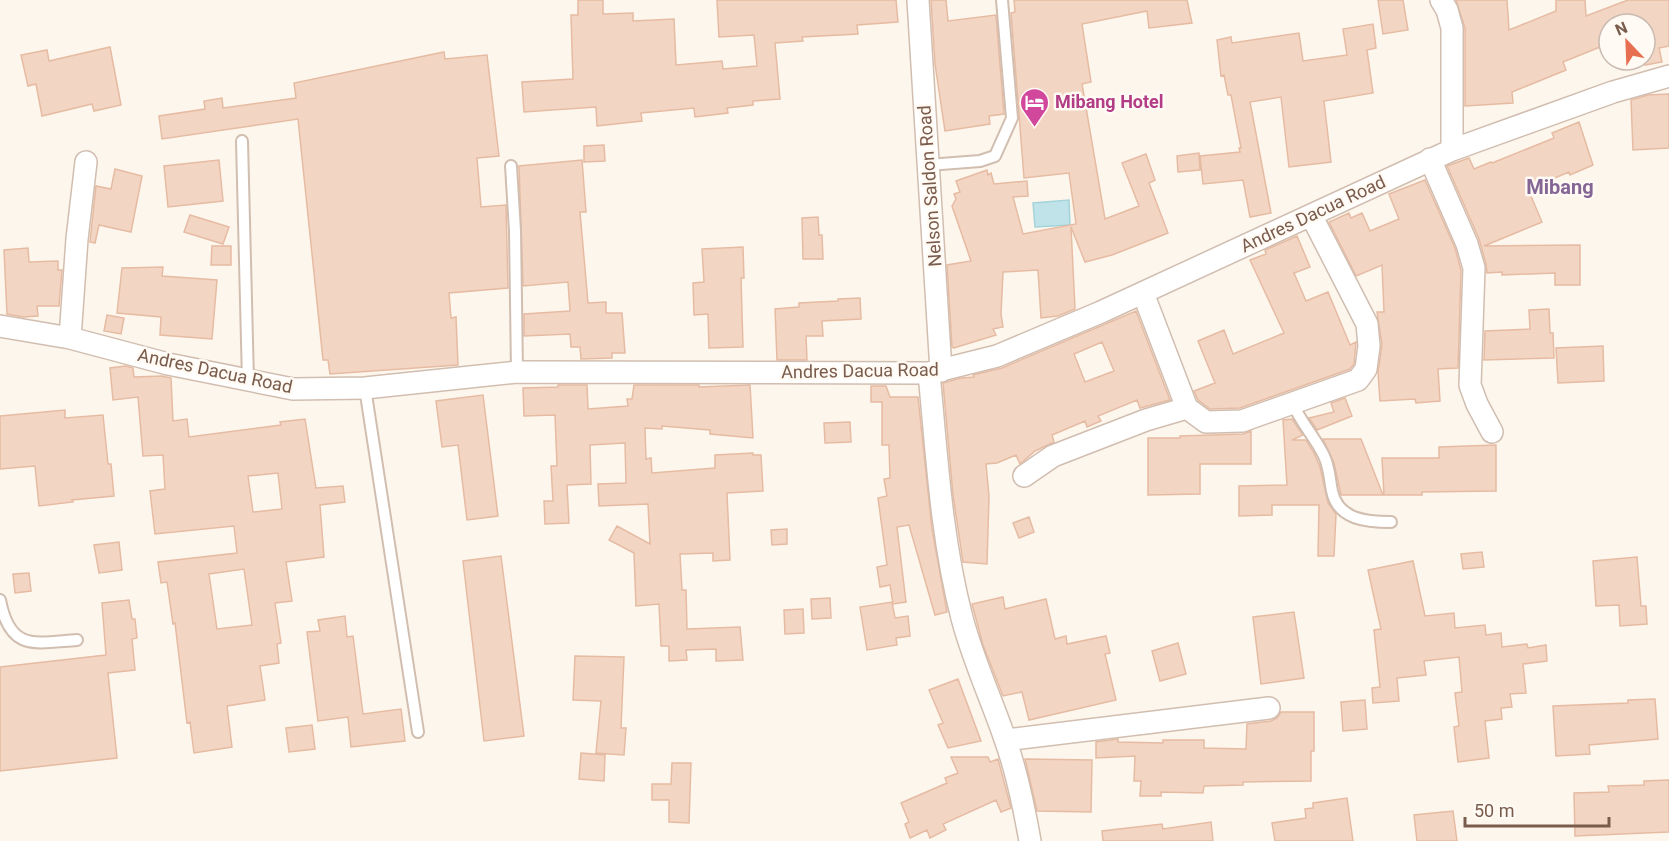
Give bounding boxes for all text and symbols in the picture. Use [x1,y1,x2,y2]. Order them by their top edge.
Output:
north arrow [1597,12,1657,72]
text: N [1612,18,1630,40]
hotel icon: Mibang Hotel [1018,86,1050,128]
place label: Mibang Hotel [1055,91,1164,112]
street label: Nelson Saldon Road [913,105,946,267]
street label: Andres Dacua Road [1237,171,1389,256]
district label: Mibang [1526,175,1594,199]
street label: Andres Dacua Road [136,344,294,397]
street label: Andres Dacua Road [781,359,939,382]
scale bar [1465,790,1609,828]
text: 50 m [1474,800,1514,821]

